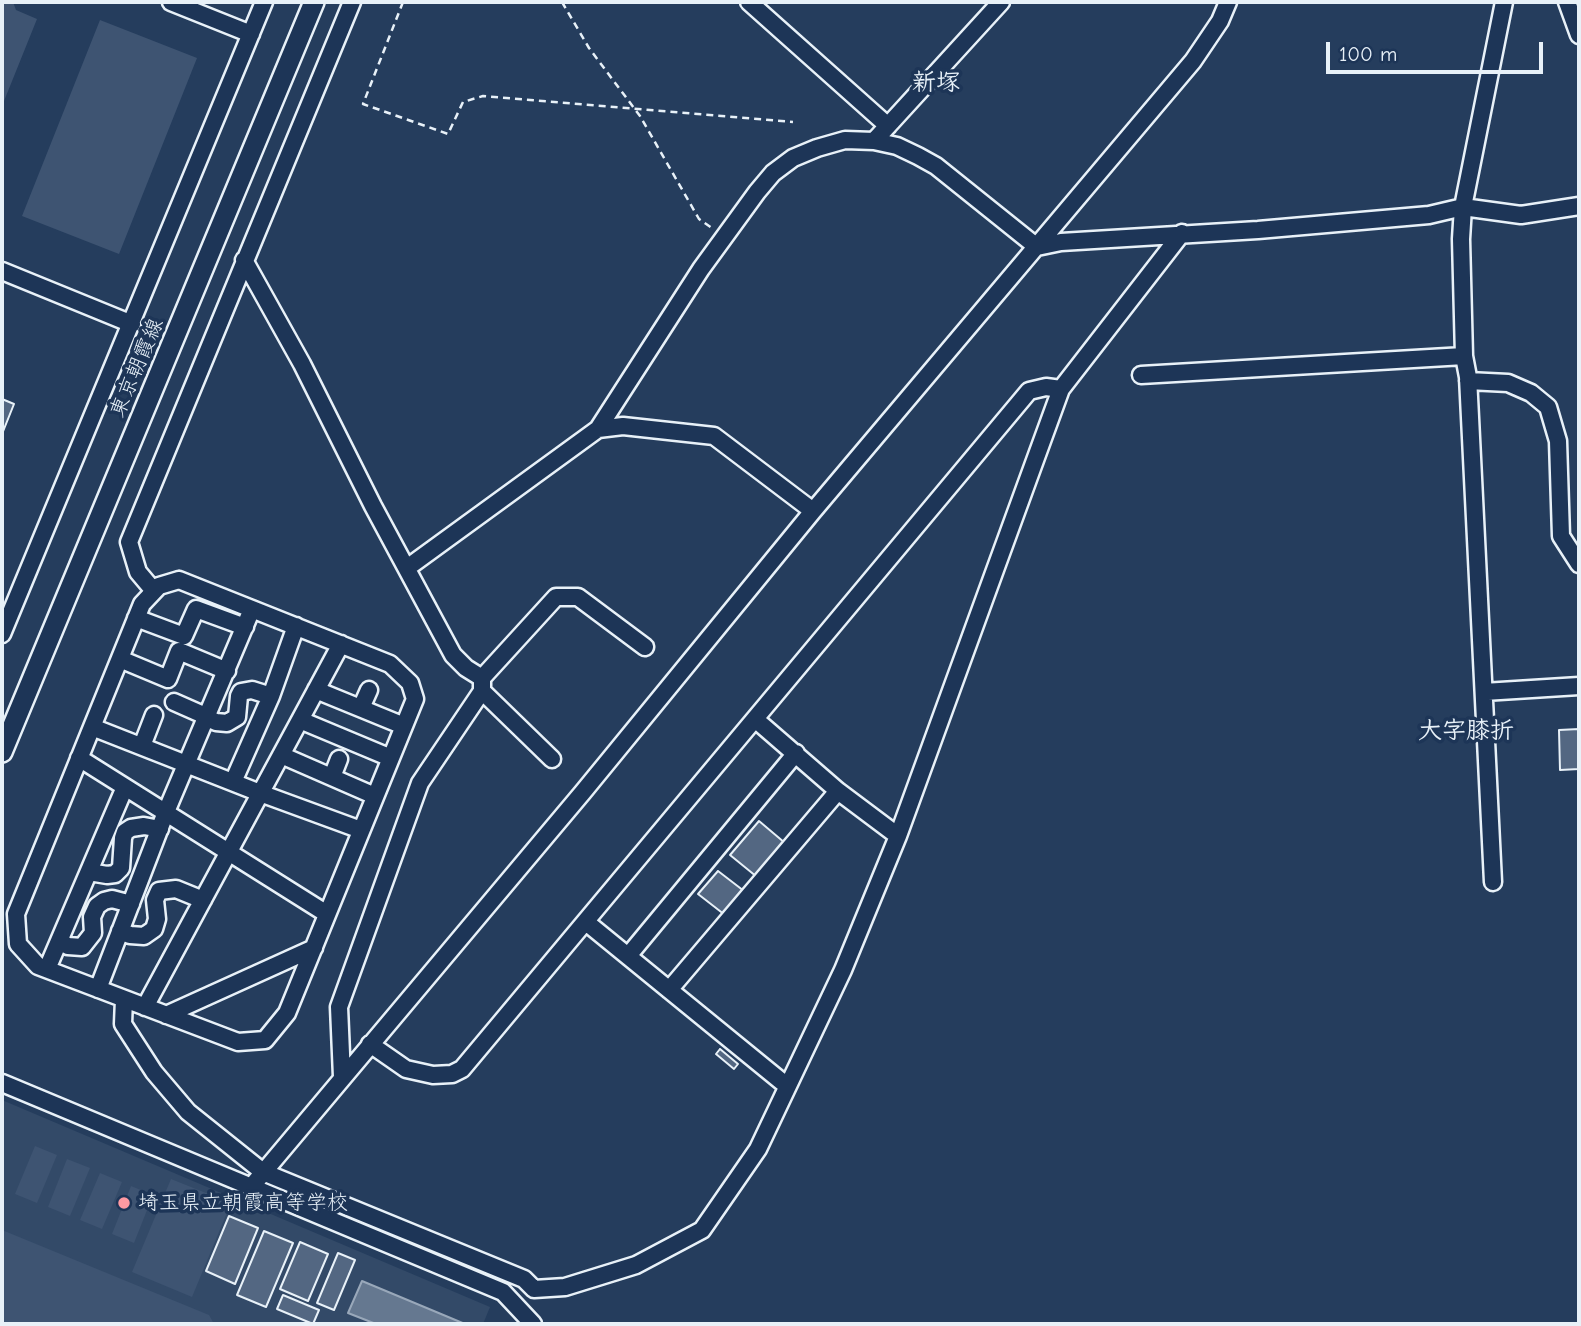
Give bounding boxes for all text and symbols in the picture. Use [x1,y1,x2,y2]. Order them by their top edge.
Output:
scale bar [1329,28,1546,72]
text: 100 m [1339,42,1397,66]
district label: 新塚 [912,69,960,97]
street label: 東京朝霞線 [105,315,169,421]
district label: 大字膝折 [1418,717,1514,745]
place label: 埼玉県立朝霞高等学校 [138,1190,348,1216]
marker: 埼玉県立朝霞高等学校 [116,1195,132,1211]

